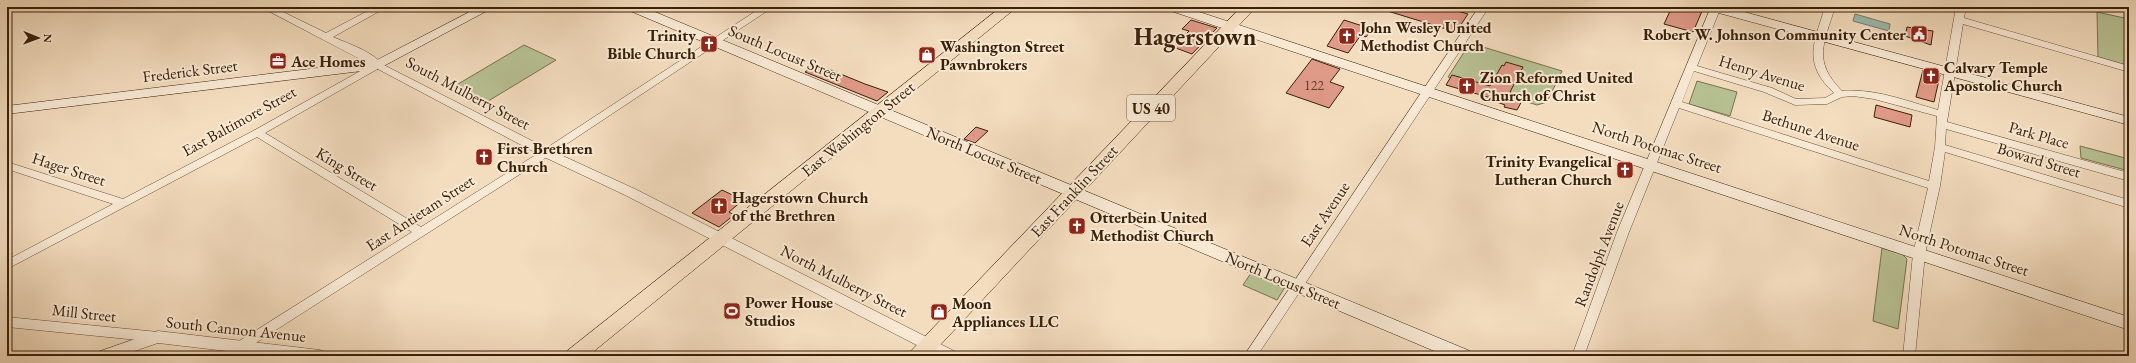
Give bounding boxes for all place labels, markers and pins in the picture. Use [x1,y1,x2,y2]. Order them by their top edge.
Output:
place label: John Wesley United Methodist Church [1358,17,1492,56]
place label: Robert W. Johnson Community Center [1643,24,1906,45]
public building icon: Robert W. Johnson Community Center [1909,24,1929,44]
place label: Trinity Bible Church [607,25,696,64]
church icon: John Wesley United Methodist Church [1337,26,1357,46]
church icon: Trinity Bible Church [699,34,719,54]
place label: Washington Street Pawnbrokers [940,36,1065,75]
shop icon: Washington Street Pawnbrokers [917,45,937,65]
office icon: Ace Homes [268,51,288,71]
place label: Ace Homes [290,51,366,72]
place label: Calvary Temple Apostolic Church [1943,57,2063,96]
church icon: Calvary Temple Apostolic Church [1921,66,1941,86]
place label: Zion Reformed United Church of Christ [1480,67,1633,106]
church icon: Zion Reformed United Church of Christ [1457,76,1477,96]
place label: First Brethren Church [497,138,593,177]
church icon: First Brethren Church [474,147,494,167]
place label: Trinity Evangelical Lutheran Church [1485,151,1612,190]
church icon: Trinity Evangelical Lutheran Church [1615,160,1635,180]
place label: Hagerstown Church of the Brethren [732,187,868,226]
church icon: Hagerstown Church of the Brethren [709,196,729,216]
place label: Otterbein United Methodist Church [1090,207,1214,246]
church icon: Otterbein United Methodist Church [1067,216,1087,236]
place label: Power House Studios [745,292,833,331]
place label: Moon Appliances LLC [951,293,1059,332]
sports icon: Power House Studios [722,301,742,321]
shop icon: Moon Appliances LLC [929,302,949,322]

